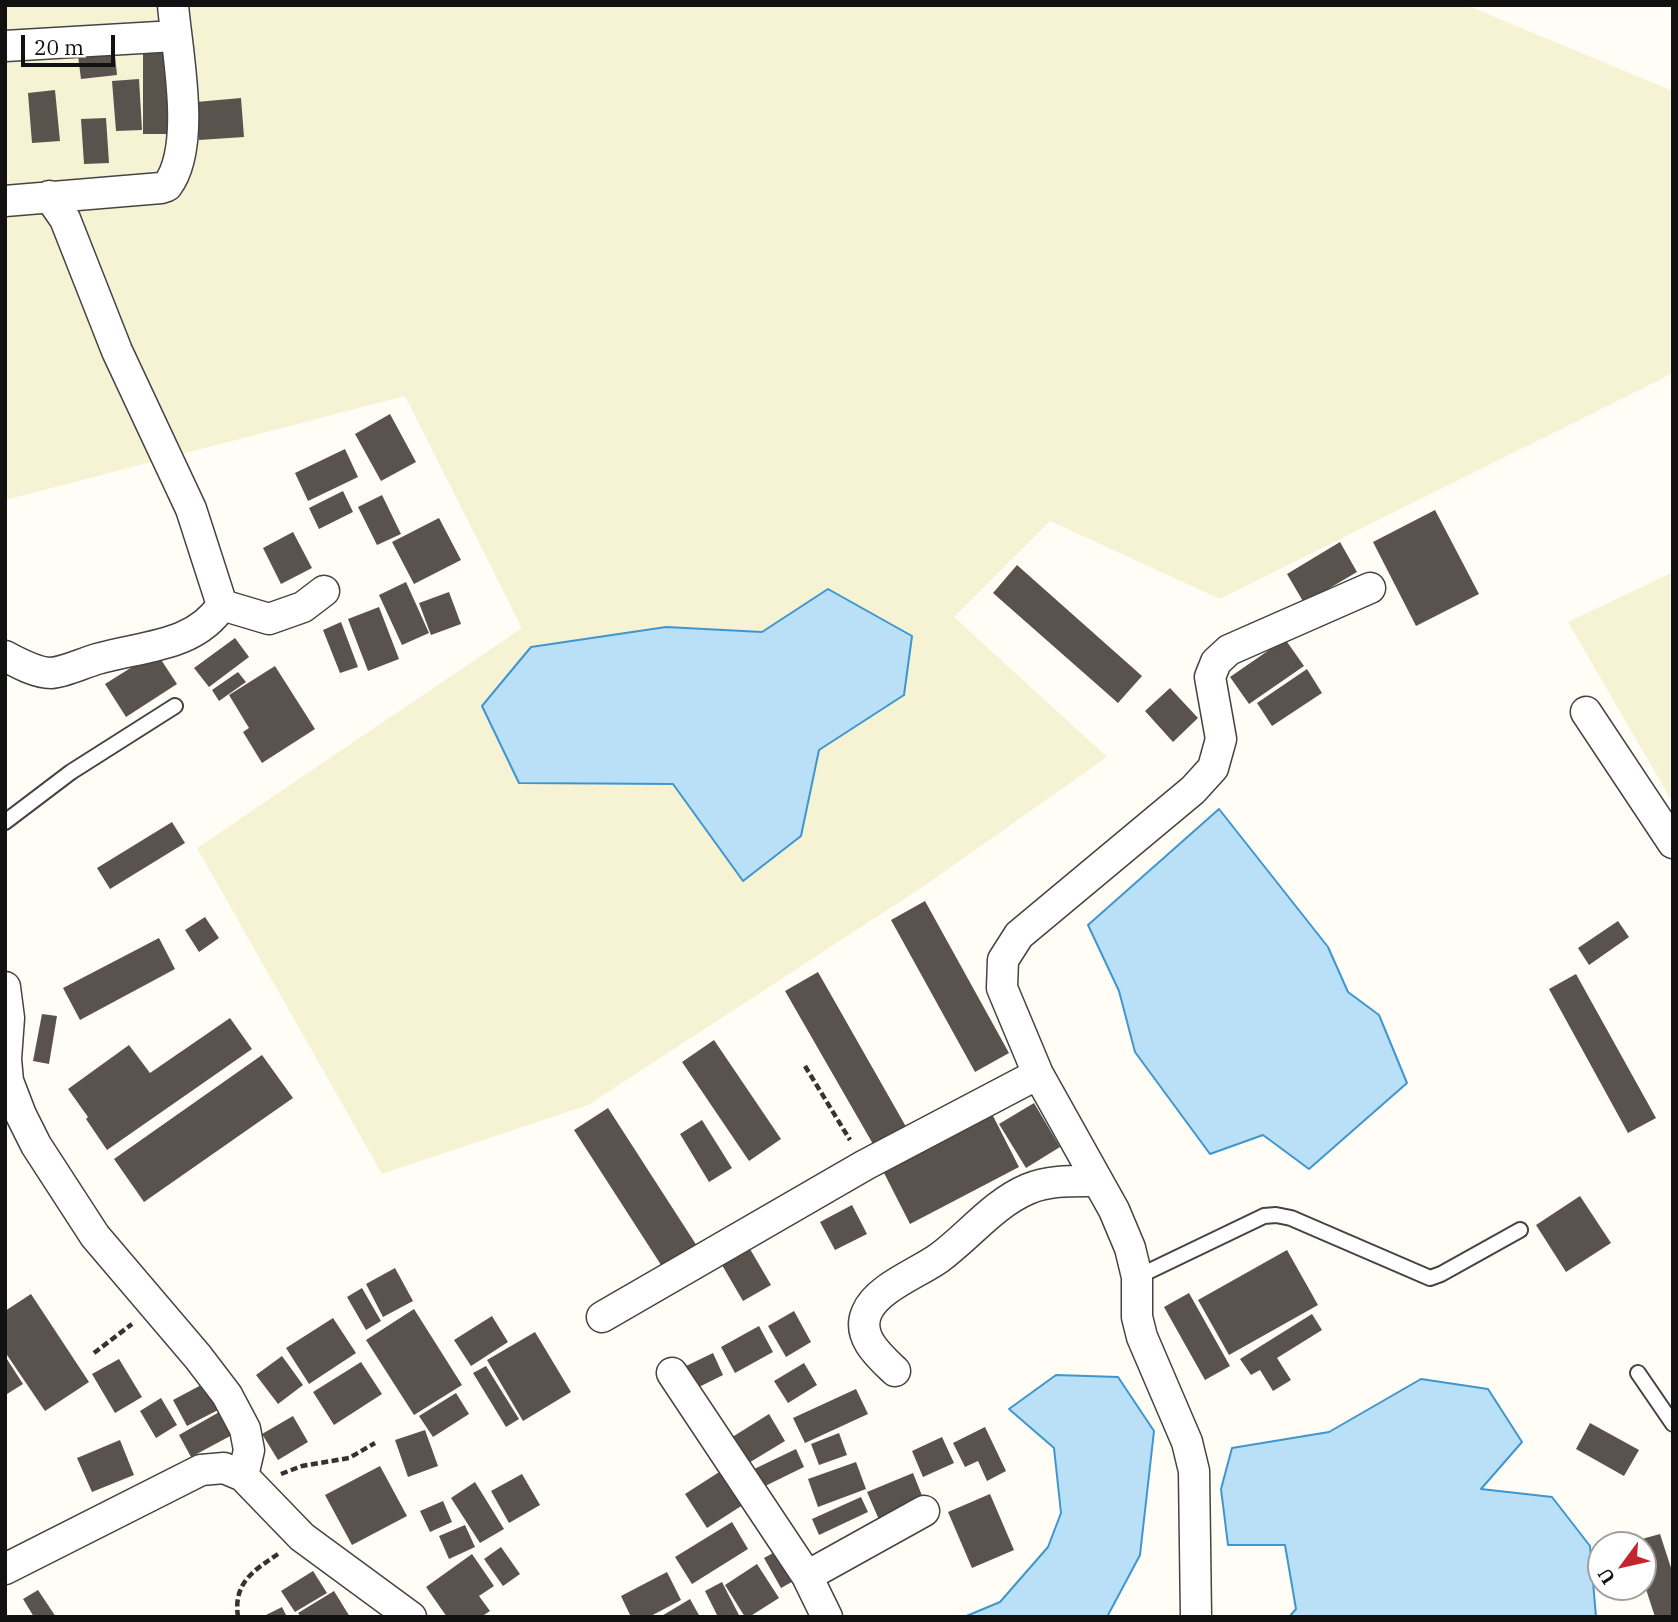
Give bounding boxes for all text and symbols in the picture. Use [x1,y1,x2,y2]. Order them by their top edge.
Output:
scale bar [24,21,119,65]
text: 20 m [34,33,84,61]
north arrow [1587,1531,1657,1601]
text: U [1592,1564,1620,1589]

